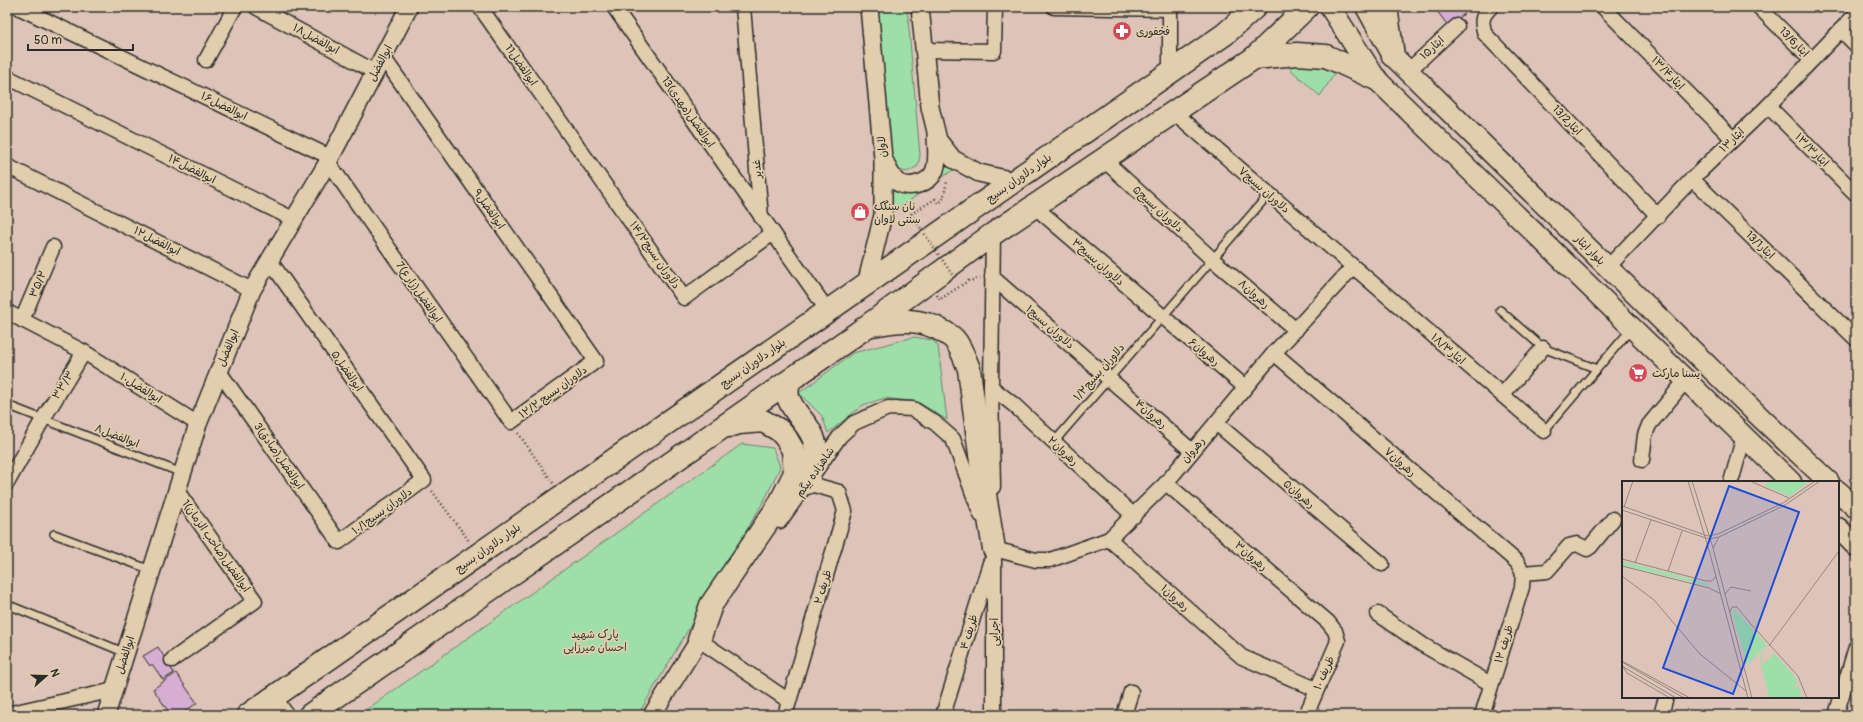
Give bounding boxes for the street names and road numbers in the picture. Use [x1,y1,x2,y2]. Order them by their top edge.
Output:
street label: ابوالفضل۱۸ [290,21,341,58]
street label: ایثار13/6 [1776,24,1812,60]
street label: ایثار۱۵ [1417,34,1447,62]
street label: 11ابوالفضل [501,42,540,89]
street label: ابوالفضل [365,43,396,84]
street label: ایثار۱۳/۴ [1649,54,1687,92]
street label: 13ابوالفضل(مهدی) [658,74,717,151]
street label: ابوالفضل۱۶ [198,89,249,124]
street label: ایثار13/2 [1549,102,1585,138]
street label: ایثار۱۳ [1717,125,1747,155]
street label: ۱۳/۳ایثار [1792,130,1832,170]
street label: لاوان [875,136,889,158]
street label: بلوار دلاوران بسیج [984,151,1055,206]
street label: ابوالفضل۱۴ [166,152,218,187]
street label: غدیر [750,159,764,180]
street label: دلاوران بسیج۷ [1235,164,1292,217]
street label: دلاوران بسیج۵ [1129,183,1186,236]
street label: ابوالفضل۹ [470,186,508,232]
street label: ۱۴/۲دلاوران بسیج [626,219,683,292]
street label: ابوالفضل۱۲ [131,224,182,259]
street label: ایثار13/1 [1743,228,1777,262]
street label: بلوار ایثار [1571,231,1608,269]
street label: دلاوران بسیج۳ [1069,236,1127,289]
street label: 7ابوالفضل(زارع) [392,259,445,326]
street label: ۳۵/۲ [27,269,49,299]
street label: رهروان۸ [1236,277,1272,311]
street label: دلاوران بسیج۱ [1023,302,1077,352]
street label: ابوالفضل [214,327,243,369]
street label: ایثار۱۸/۳ [1428,331,1468,367]
street label: رهروان۶ [1186,335,1222,369]
street label: بلوار دلاوران بسیج [718,336,789,391]
street label: دلاوران بسیج۱/۲ [1071,341,1128,404]
street label: ابوالفضل۵ [327,348,366,394]
street label: دلاوران بسیج ۱۲/۲ [516,363,590,422]
street label: ۳۳/۳ [49,368,77,402]
street label: ابوالفضل۱۰ [117,370,164,407]
street label: رهروان۴ [1132,397,1170,431]
street label: 3ابوالفضل(صادق) [250,420,307,492]
street label: ابوالفضل۸ [92,422,141,451]
street label: رهروان۲ [1045,434,1081,468]
street label: رهروان [1178,434,1208,466]
street label: شاهزاده بیگم [793,444,839,501]
street label: رهروان۷ [1382,445,1418,479]
street label: رهروان۵ [1281,477,1317,511]
street label: ۱۰/۱دلاوران بسیج [349,485,415,538]
street label: 1ابوالفضل(صاحب الزمان) [178,497,253,595]
street label: بلوار دلاوران بسیج [453,521,524,576]
street label: رهروان۳ [1232,539,1270,573]
street label: ظریف ۲ [812,568,834,606]
street label: رهروان۱ [1158,582,1192,614]
street label: ظریف ۴ [957,613,981,651]
street label: اجرایی [988,618,1002,646]
street label: ظریف ۱۲ [1492,623,1516,665]
street label: ابوالفضل [113,634,138,676]
street label: ظریف ۱۰ [1311,654,1337,692]

